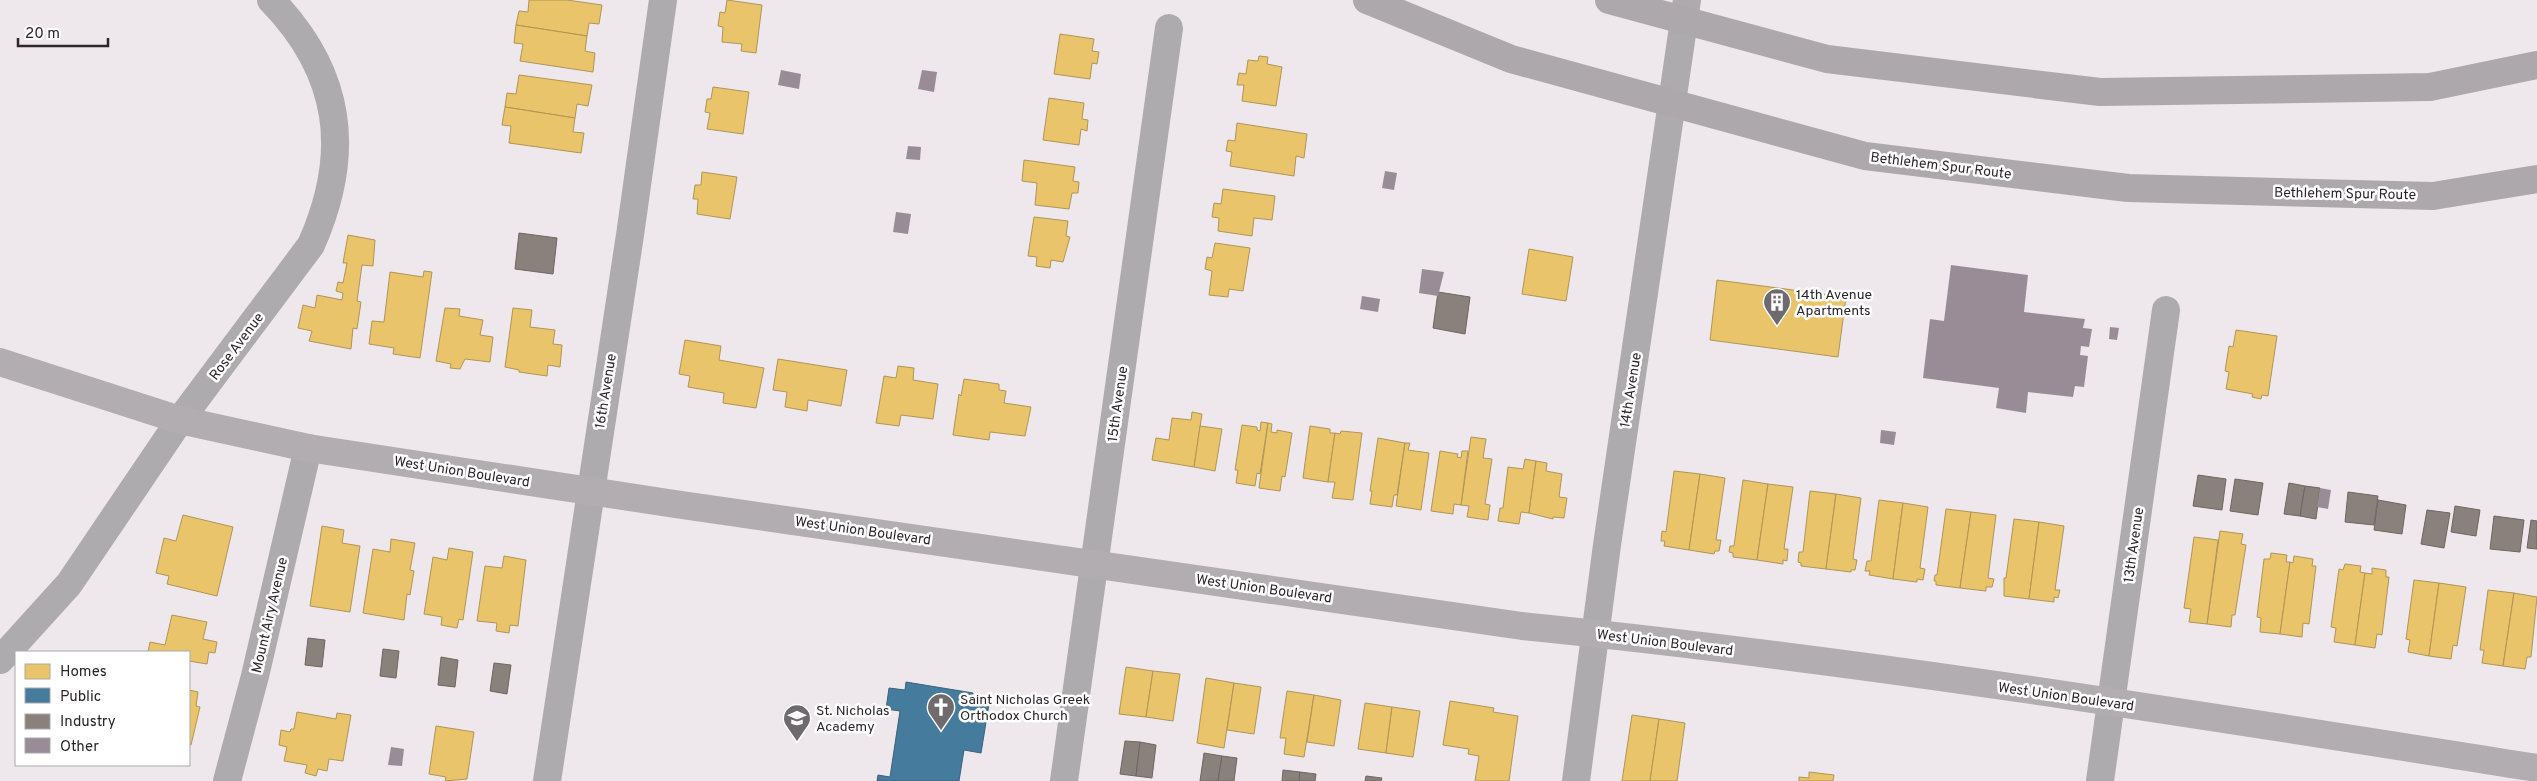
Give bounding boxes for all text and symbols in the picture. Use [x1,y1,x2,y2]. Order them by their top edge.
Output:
scale bar [18,15,108,47]
text: 20 m [25,25,60,44]
street label: Bethlehem Spur Route [1869,149,2012,184]
street label: Bethlehem Spur Route [2274,185,2416,204]
building icon: 14th Avenue Apartments [1762,287,1792,326]
place label: 14th Avenue Apartments [1796,287,1872,320]
street label: Rose Avenue [206,310,268,384]
street label: 14th Avenue [1617,351,1646,429]
street label: 16th Avenue [592,352,621,430]
street label: 15th Avenue [1105,365,1132,443]
street label: West Union Boulevard [393,453,531,492]
street label: 13th Avenue [2121,506,2148,584]
street label: West Union Boulevard [794,514,932,549]
street label: Mount Airy Avenue [249,556,292,675]
street label: West Union Boulevard [1195,572,1333,607]
street label: West Union Boulevard [1596,627,1734,660]
legend [15,651,190,766]
text: Homes [60,663,107,682]
street label: West Union Boulevard [1997,680,2135,715]
text: Public [60,688,101,707]
church icon: Saint Nicholas Greek Orthodox Church [926,692,956,731]
place label: Saint Nicholas Greek Orthodox Church [960,692,1090,725]
school or university icon: St. Nicholas Academy [782,703,812,742]
place label: St. Nicholas Academy [816,703,890,736]
text: Industry [60,713,116,732]
text: Other [60,738,99,757]

